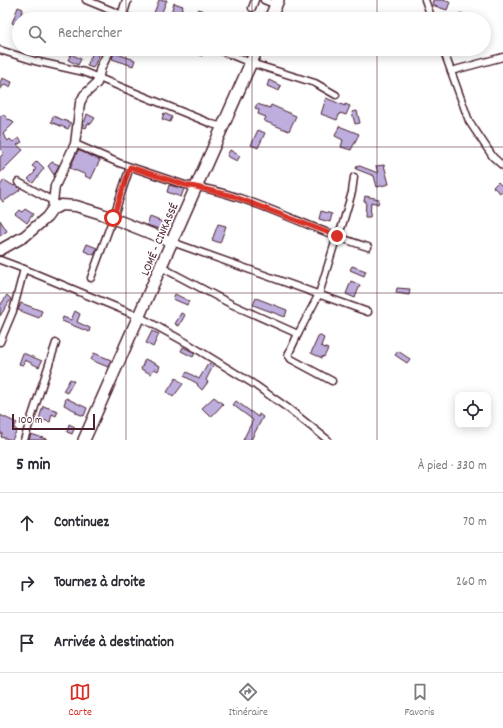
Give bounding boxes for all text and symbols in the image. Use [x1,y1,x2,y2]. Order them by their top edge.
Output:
search box [12,12,491,56]
icon: search [26,23,48,45]
text: Rechercher [58,23,122,45]
street label: LOMÉ - CINKASSÉ [137,200,184,279]
route start [104,209,122,227]
route end [328,227,346,245]
map controls [455,392,491,428]
button: locate [455,392,491,428]
scale bar [12,412,95,431]
text: 100 m [18,413,42,429]
text: 5 min [16,454,50,478]
text: À pied · 330 m [418,457,487,476]
icon: ahead [16,512,38,534]
text: Continuez [54,512,109,534]
text: 70 m [463,513,487,532]
icon: right [16,572,38,594]
text: Tournez à droite [54,572,145,594]
text: 260 m [456,573,487,592]
icon: arrive [16,632,38,654]
text: Arrivée à destination [54,632,174,654]
tab: Carte [68,681,92,721]
tab: Itinéraire [228,681,268,721]
tab: Favoris [404,681,435,721]

